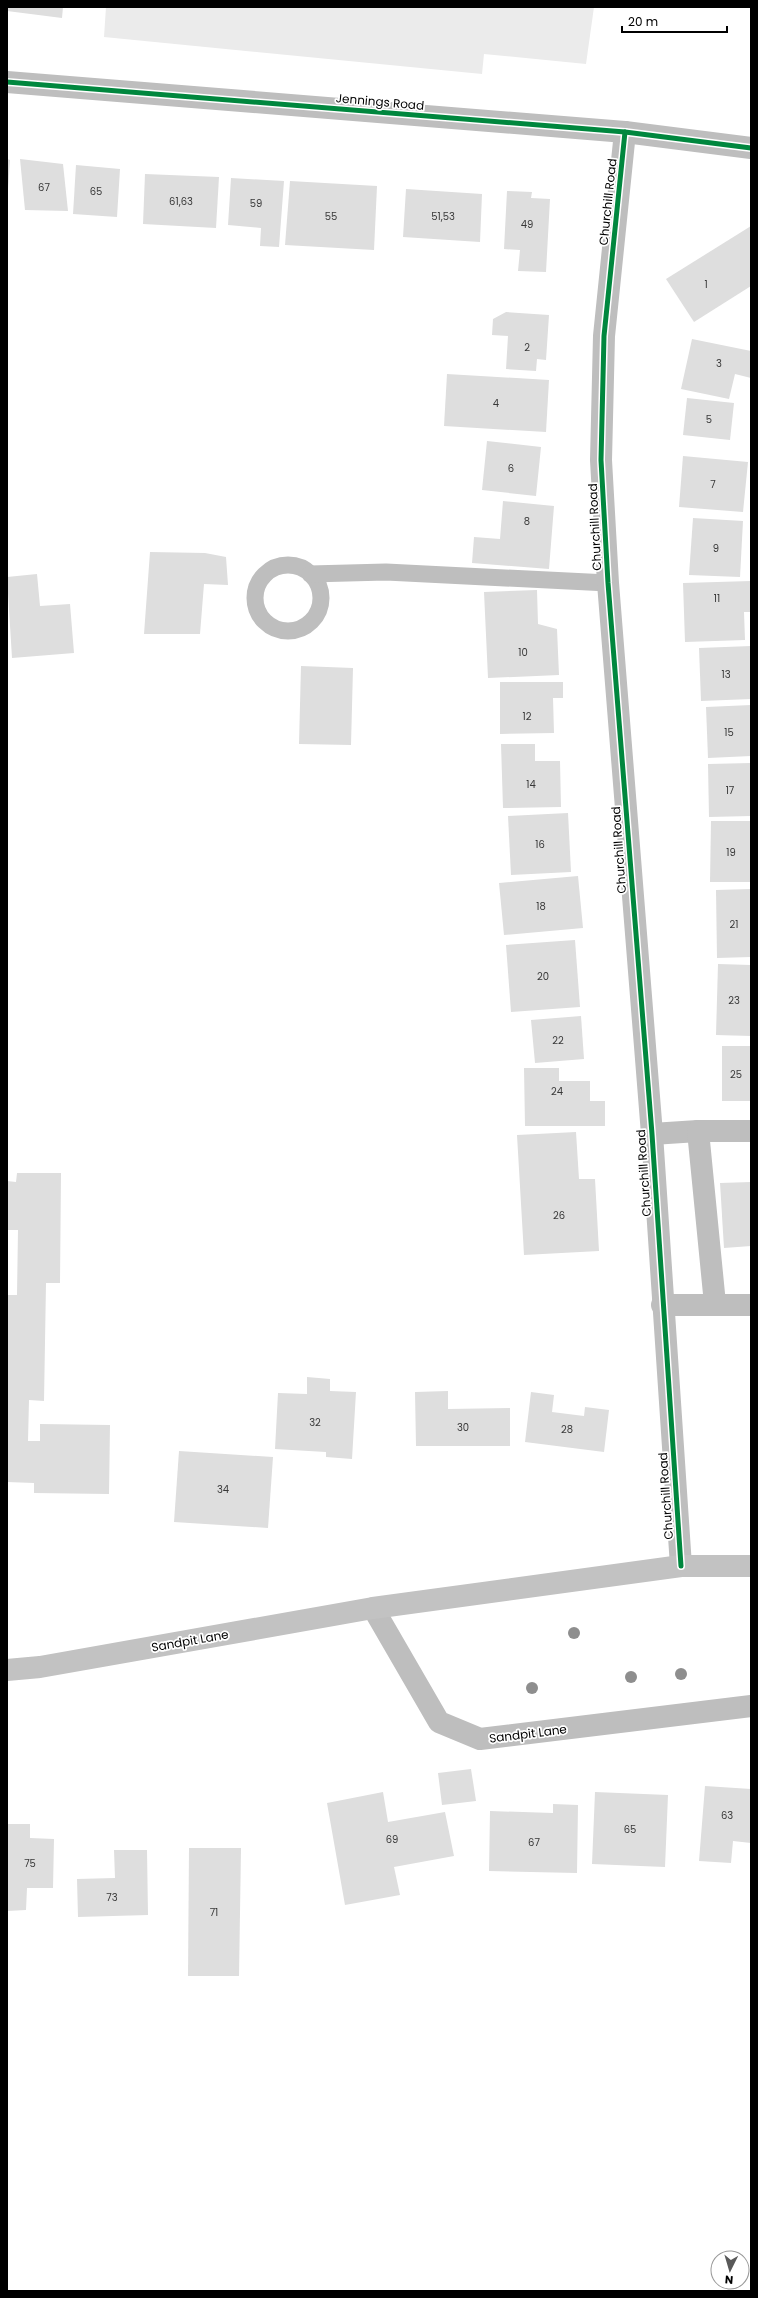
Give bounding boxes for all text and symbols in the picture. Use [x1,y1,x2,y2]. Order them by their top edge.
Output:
scale bar [622,8,727,34]
text: 20 m [628,13,658,30]
street label: Jennings Road [335,89,425,114]
street label: Churchill Road [594,158,621,246]
house number: 67 [38,180,50,195]
house number: 65 [90,184,102,199]
house number: 61,63 [169,194,193,209]
house number: 59 [250,196,262,211]
house number: 55 [325,209,337,224]
house number: 51,53 [431,209,455,224]
house number: 49 [521,217,533,232]
house number: 1 [704,277,708,292]
house number: 2 [524,340,530,355]
house number: 3 [716,356,722,371]
house number: 4 [493,396,499,411]
house number: 5 [706,412,712,427]
house number: 6 [508,461,514,476]
house number: 7 [710,477,716,492]
street label: Churchill Road [584,483,605,571]
house number: 8 [524,514,530,529]
house number: 9 [713,541,719,556]
house number: 11 [714,591,720,606]
house number: 10 [518,645,528,660]
house number: 13 [721,667,731,682]
house number: 12 [523,709,532,724]
house number: 15 [724,725,734,740]
house number: 14 [526,777,536,792]
house number: 17 [726,783,735,798]
street label: Churchill Road [607,806,630,894]
house number: 16 [535,837,545,852]
house number: 19 [726,845,736,860]
house number: 18 [536,899,546,914]
house number: 21 [730,917,738,932]
house number: 20 [537,969,549,984]
house number: 23 [728,993,740,1008]
house number: 22 [552,1033,564,1048]
house number: 25 [730,1067,742,1082]
house number: 24 [551,1084,563,1099]
street label: Churchill Road [632,1129,655,1217]
house number: 26 [553,1208,565,1223]
house number: 32 [309,1415,321,1430]
house number: 30 [457,1420,469,1435]
house number: 28 [561,1422,573,1437]
street label: Churchill Road [654,1452,677,1540]
house number: 34 [217,1482,229,1497]
street label: Sandpit Lane [150,1625,230,1656]
street label: Sandpit Lane [488,1720,568,1747]
house number: 63 [721,1808,733,1823]
house number: 65 [624,1822,636,1837]
house number: 69 [386,1832,398,1847]
house number: 67 [528,1835,540,1850]
house number: 75 [24,1856,36,1871]
house number: 73 [106,1890,118,1905]
house number: 71 [210,1905,218,1920]
north arrow [710,2250,750,2290]
text: N [724,2272,734,2288]

